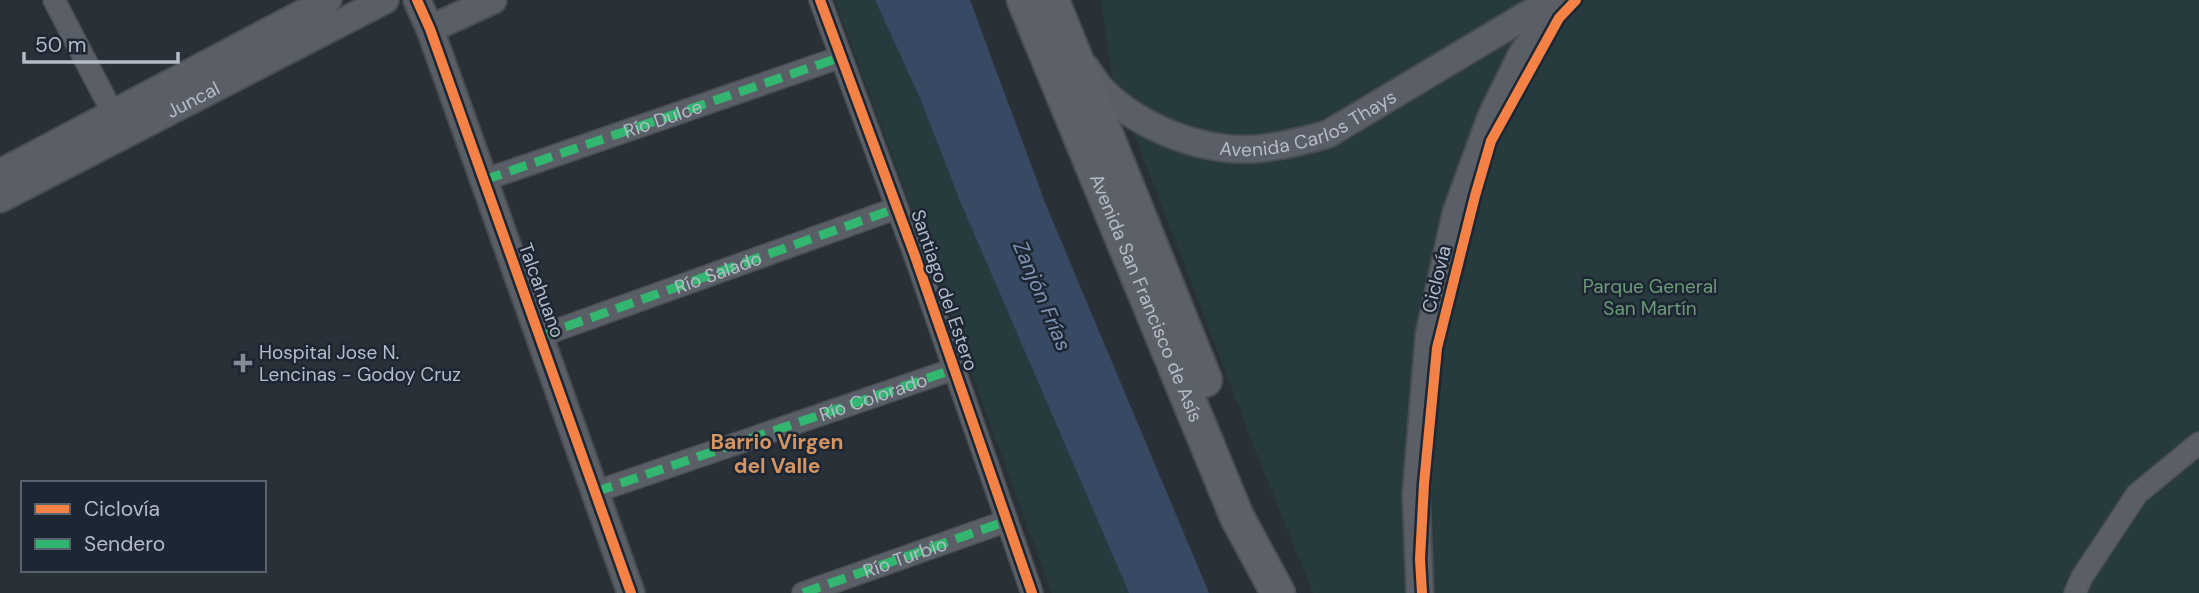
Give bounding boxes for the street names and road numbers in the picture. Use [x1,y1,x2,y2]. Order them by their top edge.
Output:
street label: Juncal [162,76,224,124]
street label: Avenida Carlos Thays [1218,84,1401,162]
street label: Río Dulce [620,94,706,144]
street label: Avenida San Francisco de Asís [1084,170,1209,426]
street label: Santiago del Estero [905,206,984,374]
street label: Talcahuano [513,239,570,341]
street label: Ciclovía [1416,243,1457,315]
street label: Río Salado [671,246,765,300]
street label: Río Colorado [816,367,931,427]
street label: Río Turbio [860,531,950,584]

